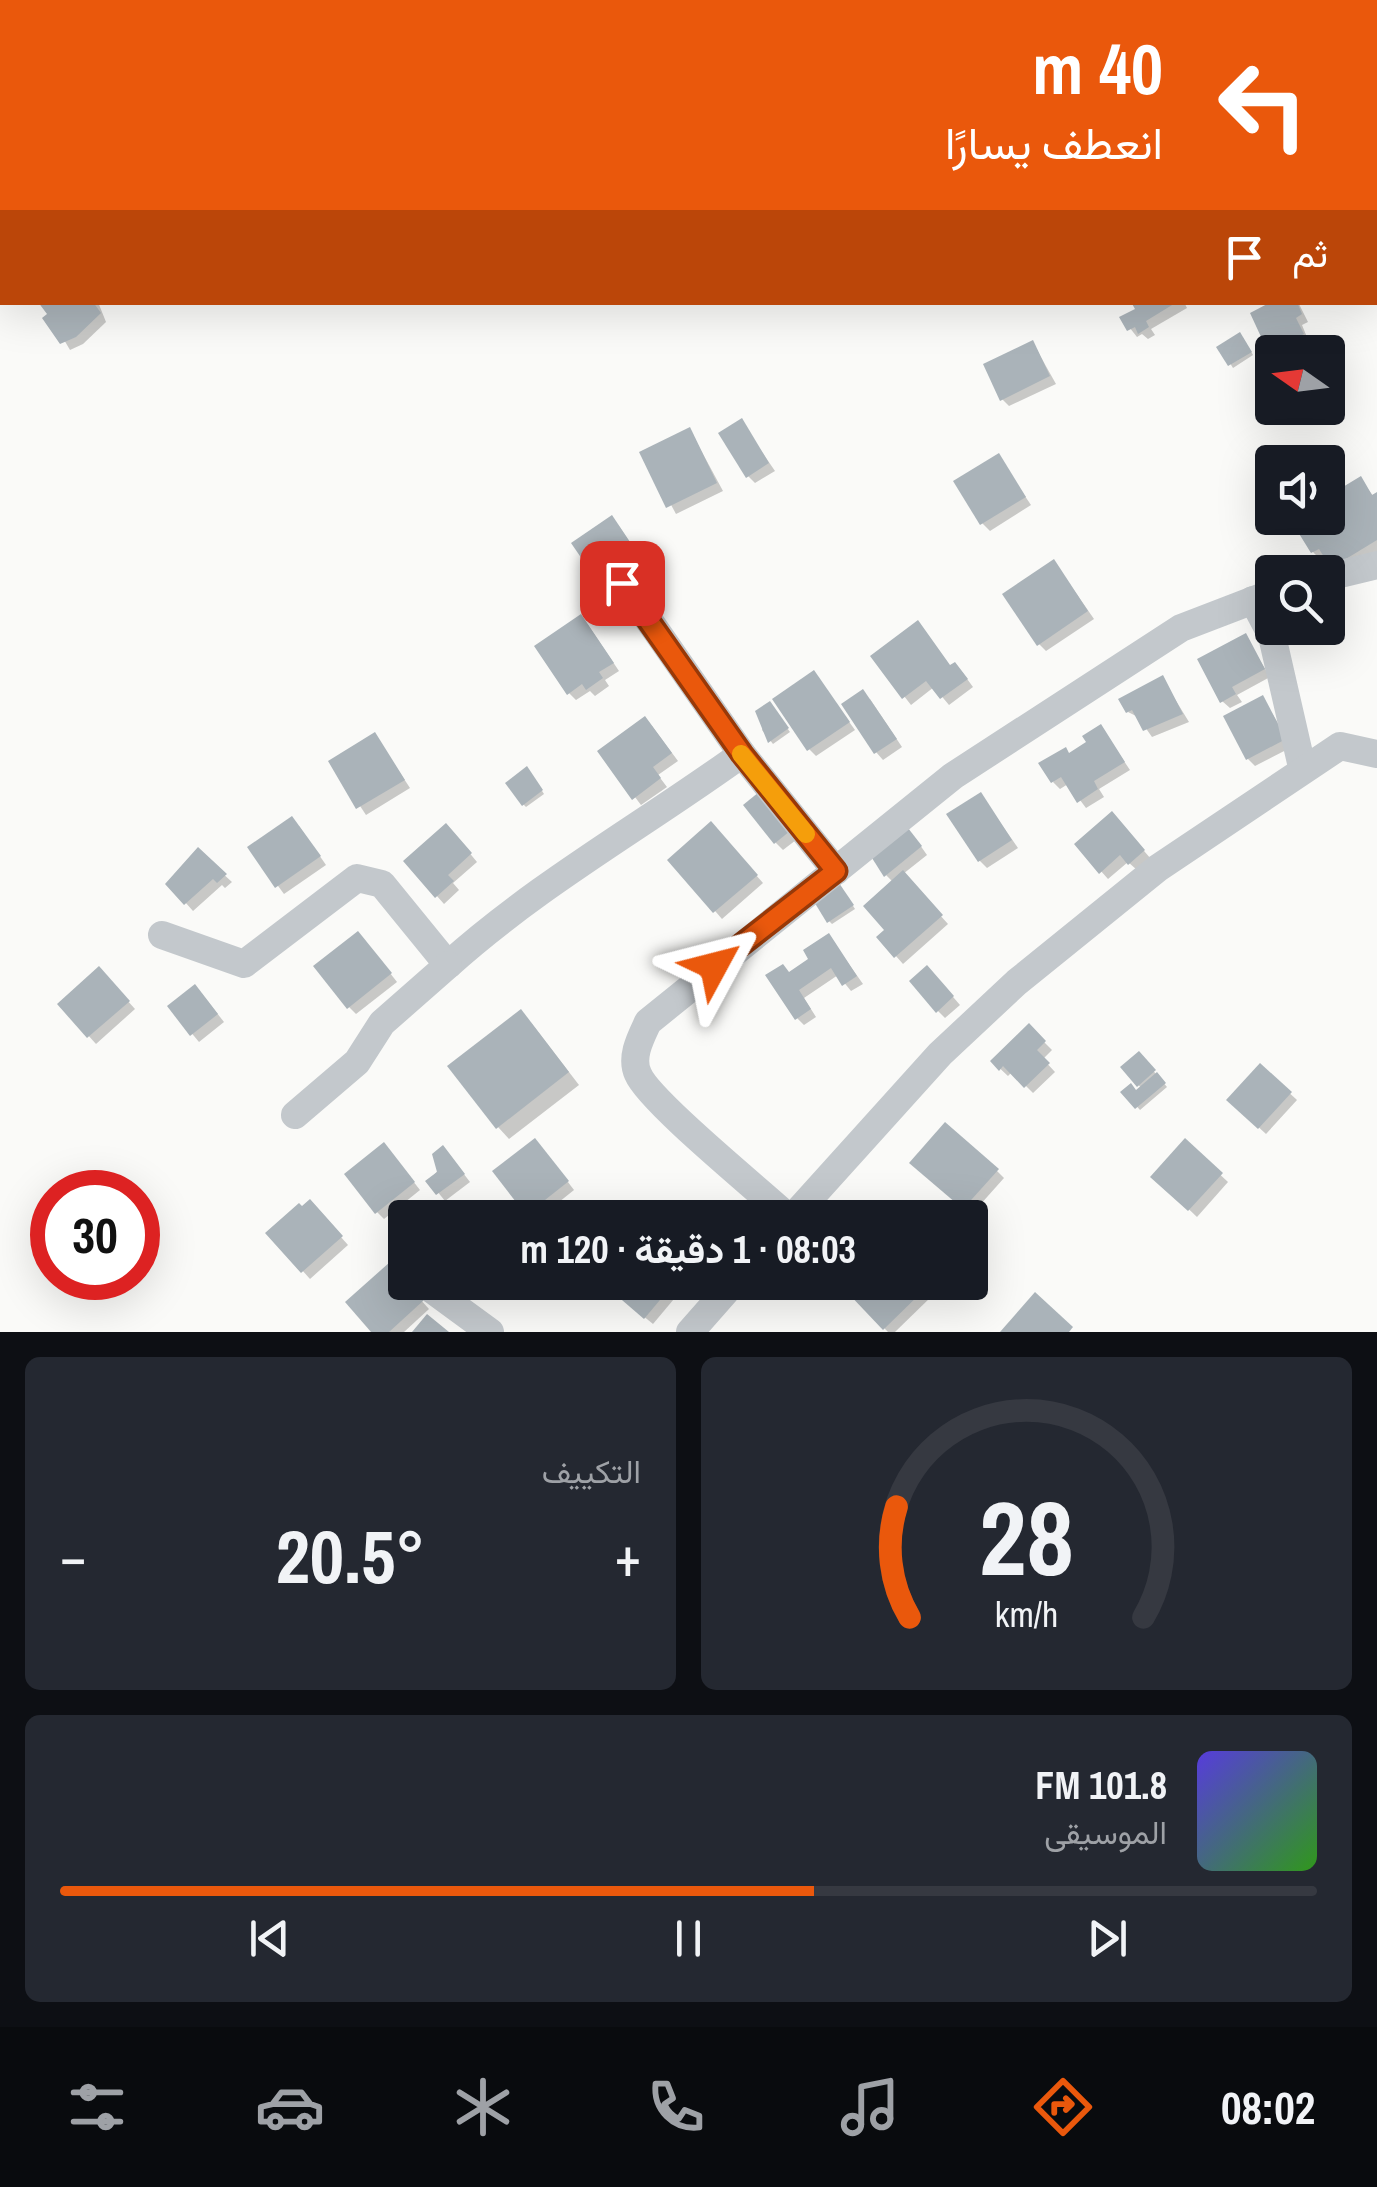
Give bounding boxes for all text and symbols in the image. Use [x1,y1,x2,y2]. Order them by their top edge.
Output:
text: 40 m [1032,22,1163,116]
icon: left [1198,40,1328,170]
text: انعطف يسارًا [945,112,1163,173]
text: ثم [1292,228,1328,279]
icon: arrive [1217,230,1272,285]
north arrow [1255,335,1345,425]
map controls [1255,335,1345,645]
button: sound [1255,445,1345,535]
pin [580,541,665,626]
button: search [1255,555,1345,645]
icon: arrive [595,556,650,611]
position arrow [662,914,766,1018]
speed limit sign: 30 [30,1170,160,1300]
text: 08:03 · 1 دقيقة · 120 m [520,1224,856,1275]
text: التكييف [542,1450,641,1493]
text: 28 [979,1467,1074,1607]
text: 20.5° [276,1505,425,1606]
text: − [60,1519,86,1593]
text: + [615,1519,641,1593]
text: km/h [995,1590,1058,1638]
text: 101.8 FM [1035,1760,1167,1811]
text: الموسيقى [1044,1811,1167,1854]
icon: previous [242,1911,297,1966]
icon: pause [661,1911,716,1966]
icon: next [1080,1911,1135,1966]
icon: filters [62,2072,132,2142]
icon: car [255,2072,325,2142]
icon: climate [448,2072,518,2142]
icon: phone [641,2072,711,2142]
icon: music [835,2072,905,2142]
icon: directions [1028,2072,1098,2142]
text: 08:02 [1221,2077,1315,2138]

